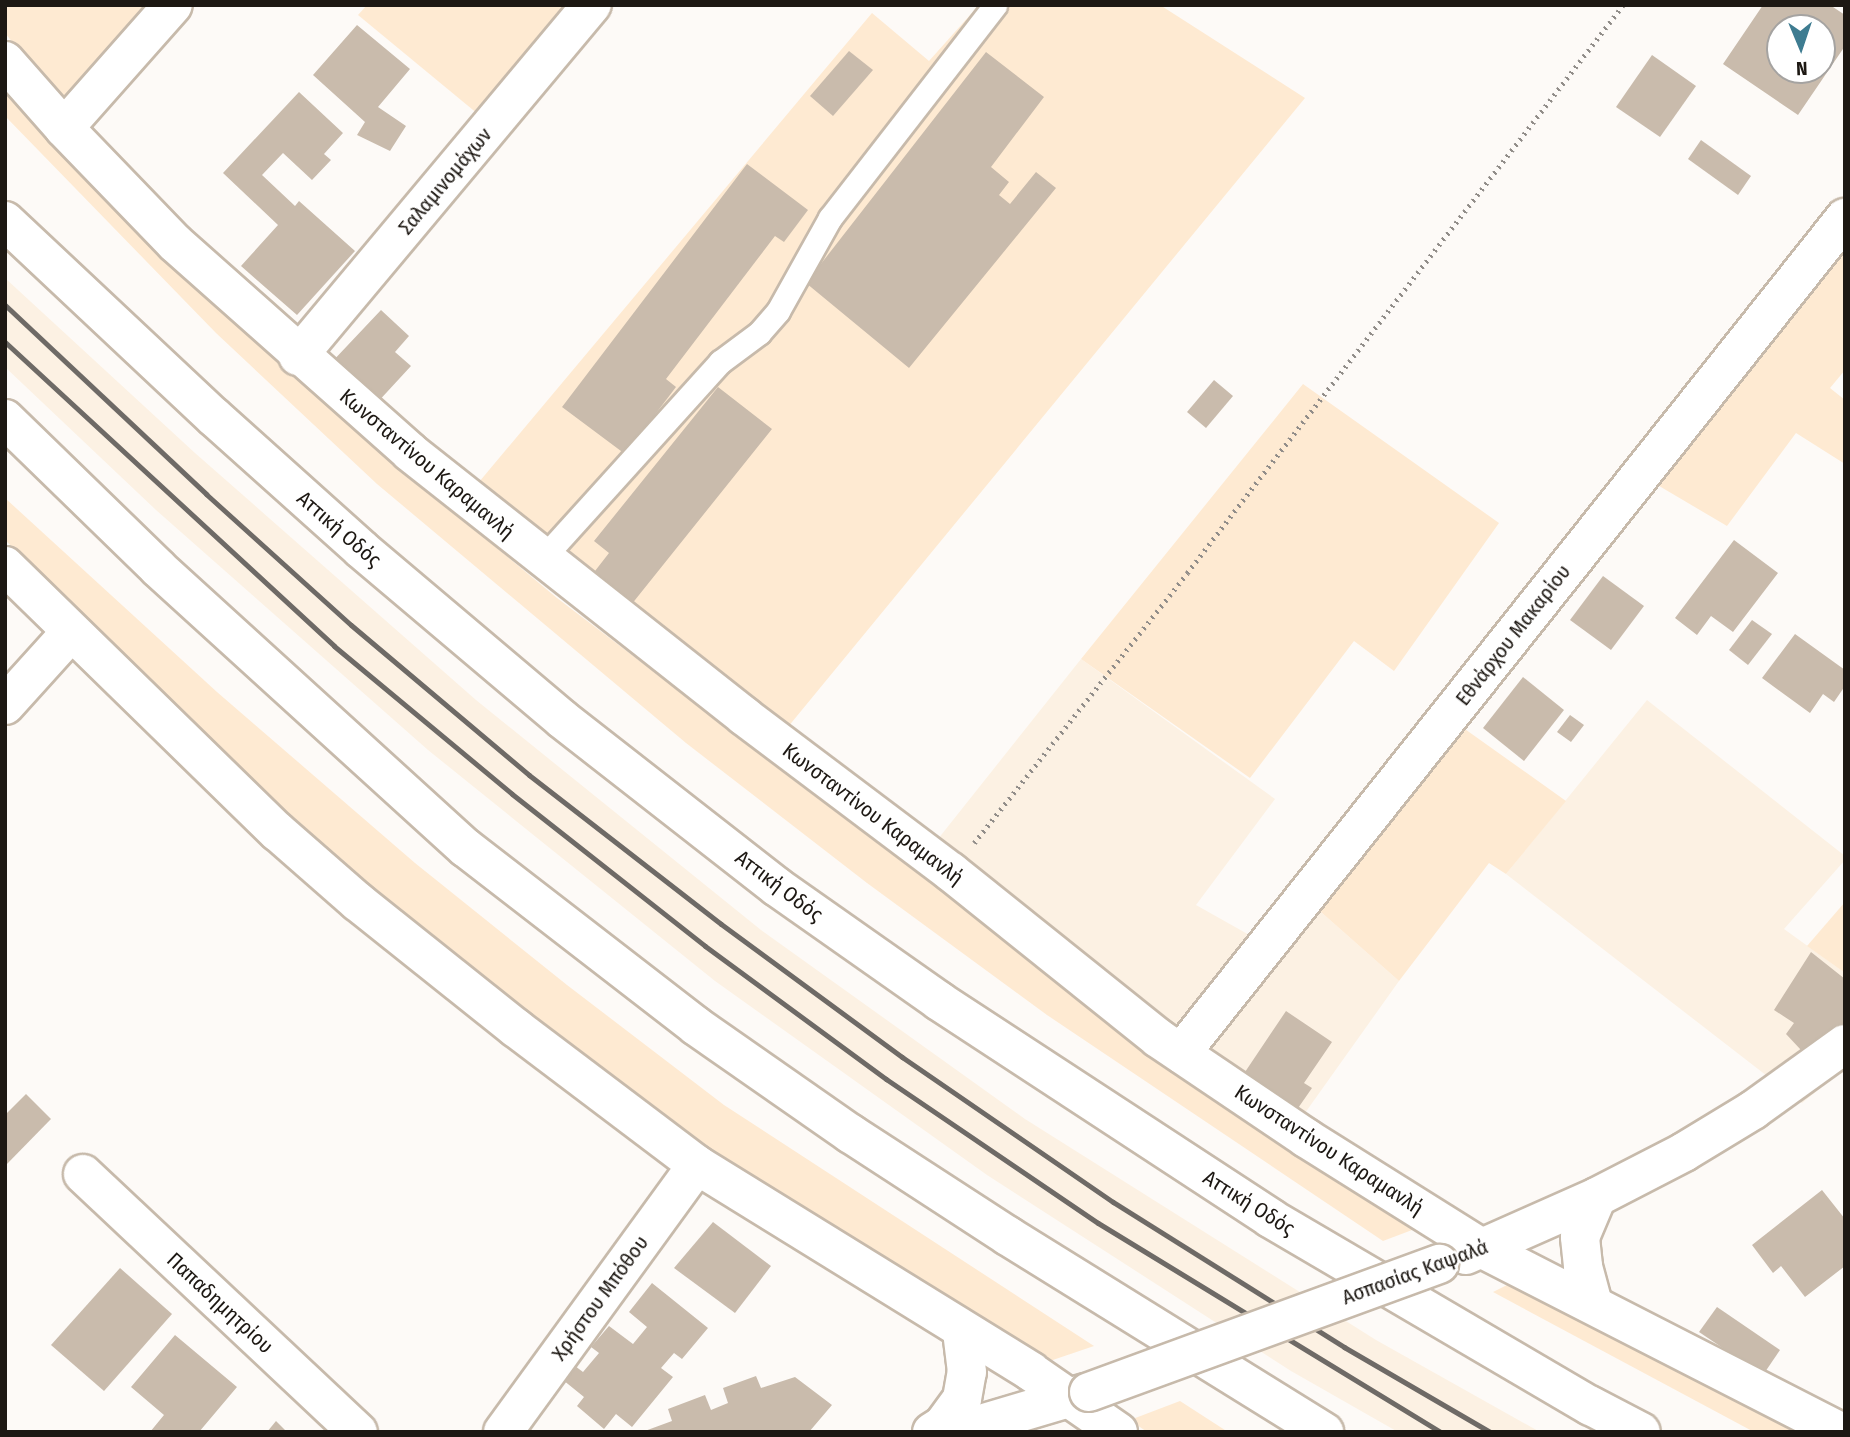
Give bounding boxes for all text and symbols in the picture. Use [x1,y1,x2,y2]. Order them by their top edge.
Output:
north arrow [1766,14,1836,84]
text: N [1796,57,1808,80]
street label: Σαλαμινομάχων [393,122,497,240]
street label: Κωνσταντίνου Καραμανλή [335,384,519,544]
street label: Αττική Οδός [292,486,386,572]
street label: Εθνάρχου Μακαρίου [1450,559,1576,711]
street label: Κωνσταντίνου Καραμανλή [778,738,968,890]
street label: Αττική Οδός [730,845,828,927]
street label: Κωνσταντίνου Καραμανλή [1230,1079,1428,1221]
street label: Αττική Οδός [1199,1165,1299,1241]
street label: Χρήστου Μπόθου [546,1231,654,1365]
street label: Ασπασίας Καψαλά [1339,1234,1491,1310]
street label: Παπαδημητρίου [162,1247,278,1359]

